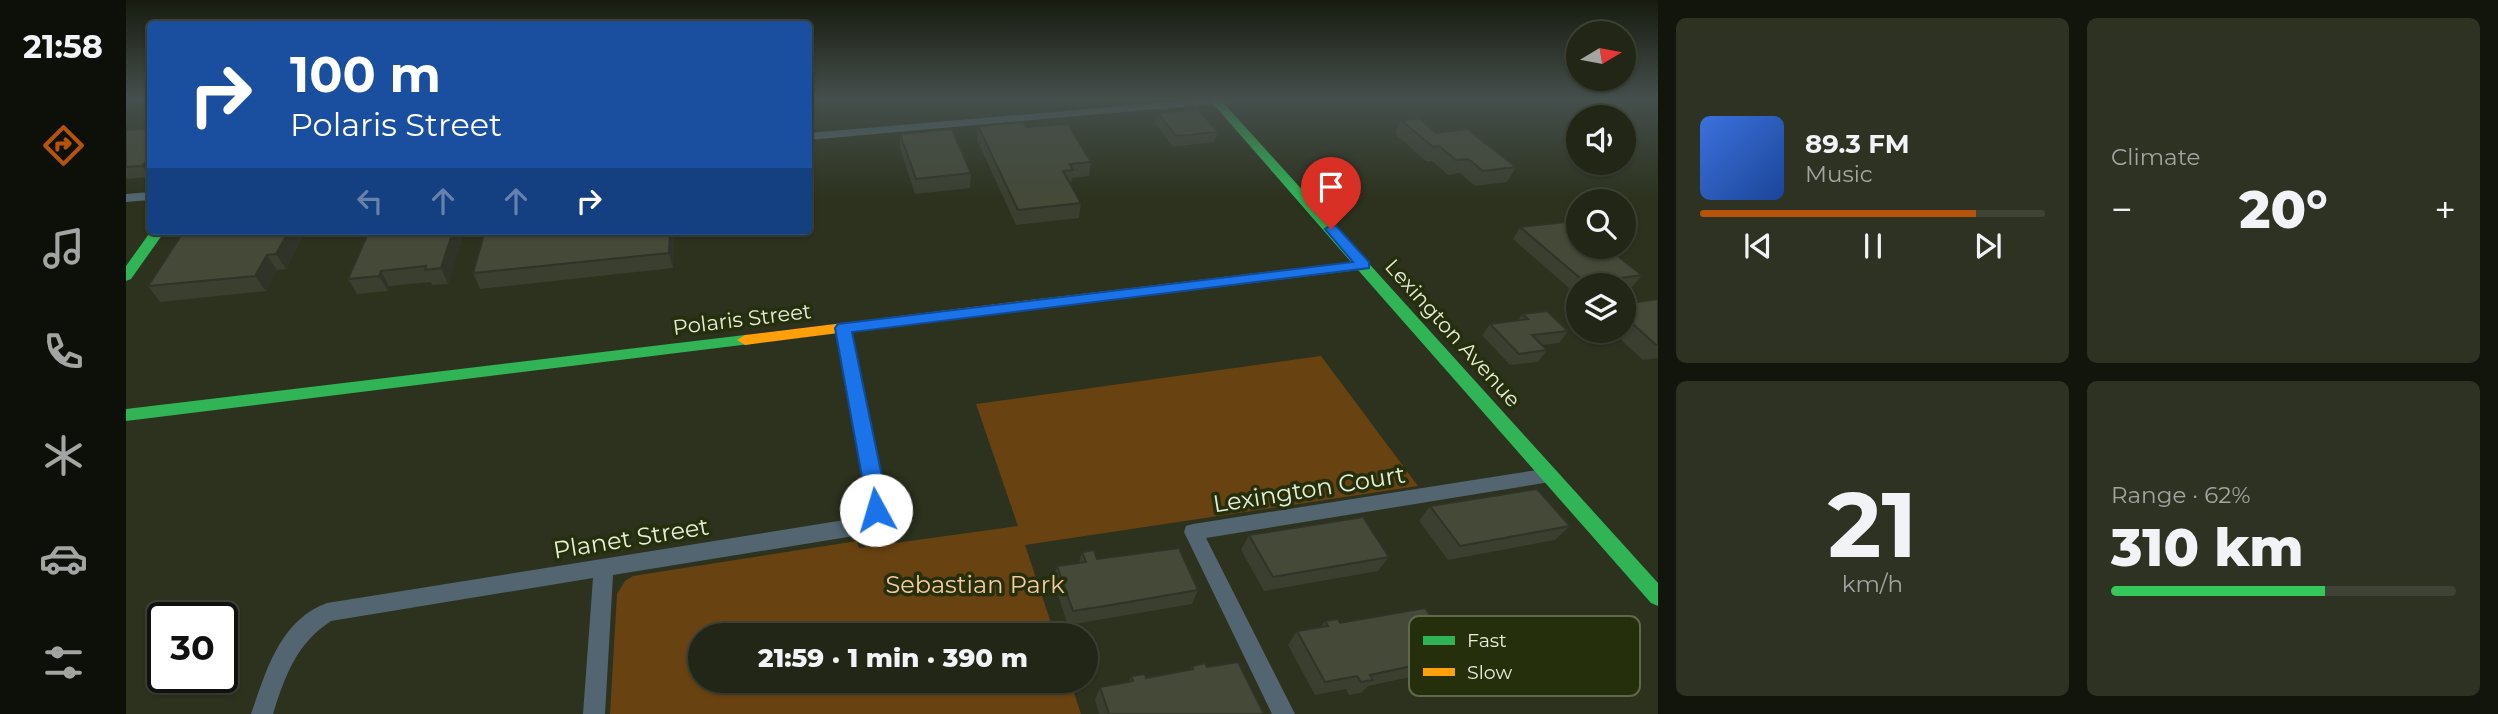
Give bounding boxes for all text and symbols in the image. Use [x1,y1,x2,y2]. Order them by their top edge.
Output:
north arrow [1566,21,1636,91]
map controls [1566,21,1636,343]
text: 21:58 [23,27,103,66]
text: 100 m [290,45,441,104]
icon: right [175,49,266,140]
text: Polaris Street [290,105,502,144]
button: sound [1566,105,1636,175]
icon: directions [39,121,88,170]
text: 89.3 FM [1805,128,1910,160]
text: Climate [2111,143,2200,171]
pin [1301,157,1361,229]
text: Music [1805,160,1873,188]
icon: arrive [1312,168,1350,206]
text: 20° [2239,178,2328,241]
icon: left [351,182,389,220]
icon: ahead [424,182,462,220]
icon: ahead [497,182,535,220]
icon: right [570,182,608,220]
text: − [2111,186,2133,233]
text: + [2434,186,2456,233]
button: search [1566,189,1636,259]
icon: music [39,224,88,273]
icon: previous [1739,227,1777,265]
icon: pause [1854,227,1892,265]
icon: next [1969,227,2007,265]
street label: Lexington Avenue [1380,254,1526,412]
button: layers [1566,273,1636,343]
street label: Polaris Street [671,298,813,340]
icon: phone [39,327,88,376]
icon: climate [39,431,88,480]
street label: Lexington Court [1211,459,1407,519]
text: 21 [1828,469,1917,580]
position arrow [839,473,913,547]
text: Range · 62% [2111,481,2251,509]
street label: Planet Street [551,511,711,565]
text: 310 km [2111,516,2304,579]
icon: car [39,534,88,583]
park label: Sebastian Park [885,570,1065,599]
text: km/h [1842,570,1903,598]
speed limit sign: 30 [147,602,238,693]
legend [1409,616,1640,696]
text: Fast [1467,629,1507,652]
icon: filters [39,638,88,687]
text: 21:59 · 1 min · 390 m [758,642,1028,674]
text: Slow [1467,661,1512,684]

